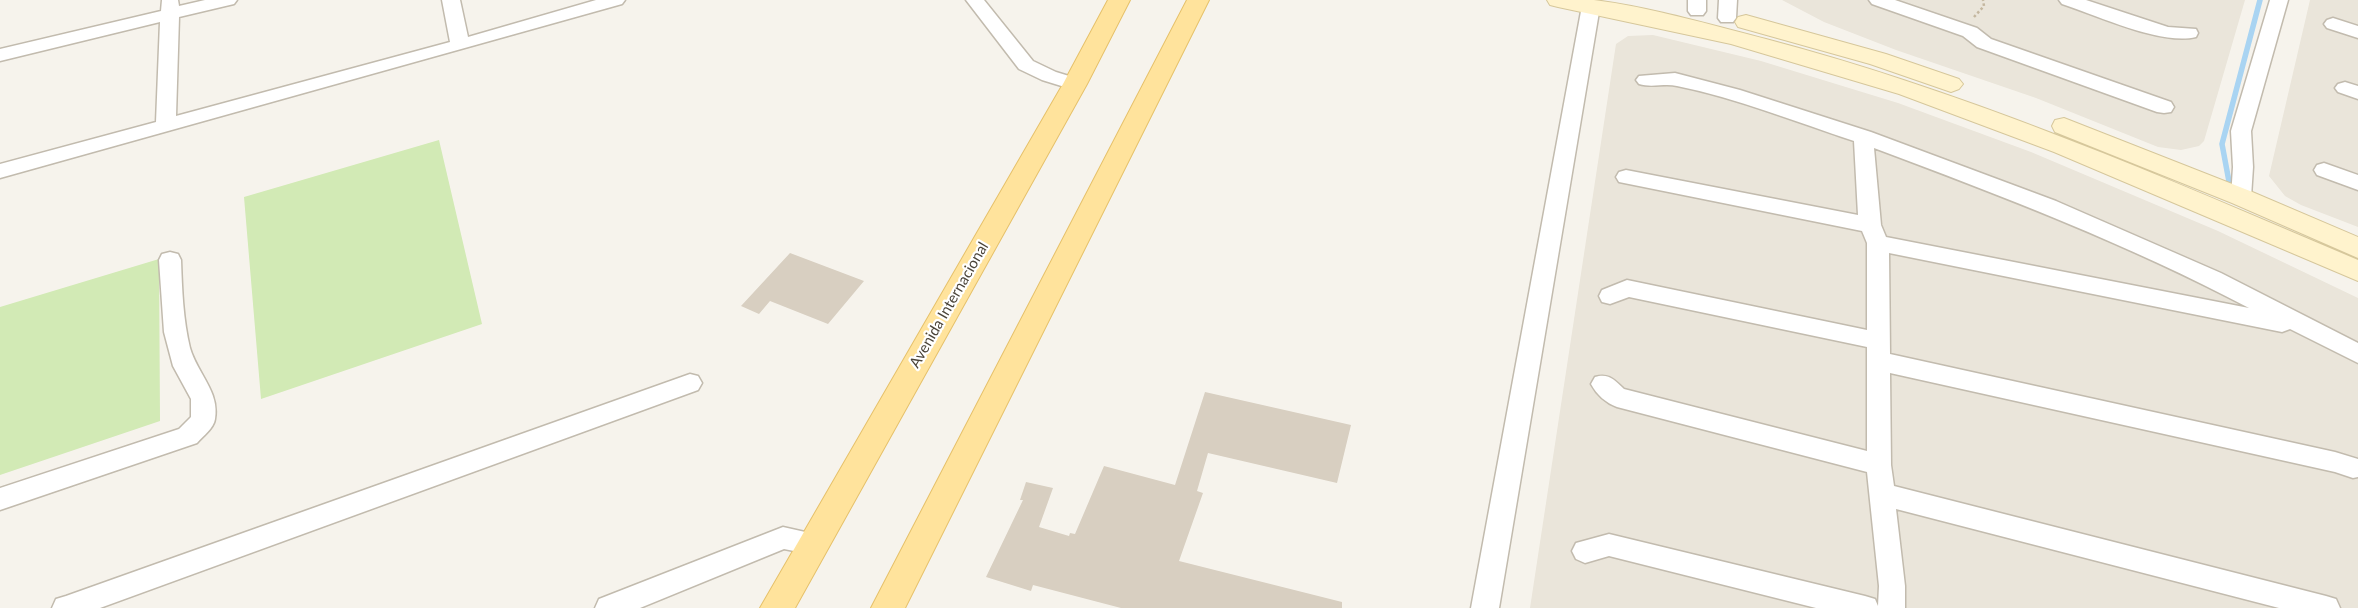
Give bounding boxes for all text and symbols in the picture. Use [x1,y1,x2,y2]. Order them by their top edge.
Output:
street label: Avenida Internacional [906,239,992,371]

